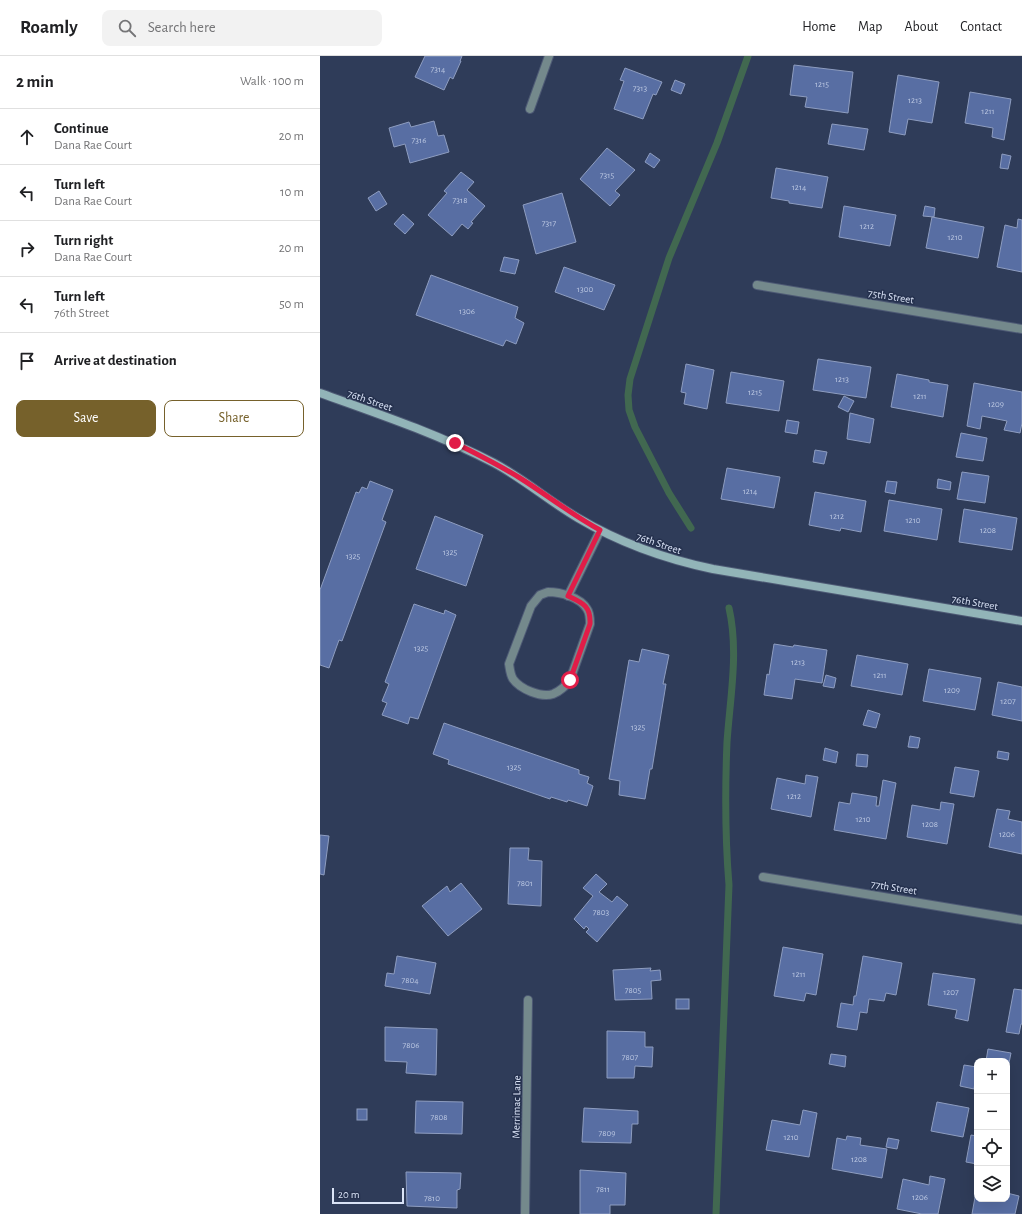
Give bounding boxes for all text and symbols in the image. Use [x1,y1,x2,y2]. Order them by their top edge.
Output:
search box [102,10,382,46]
icon: search [116,17,138,39]
text: Roamly [20,18,78,37]
text: Search here [148,20,216,35]
text: Home [802,20,836,34]
text: Map [858,20,882,34]
text: About [904,20,938,34]
text: Contact [960,20,1002,34]
house number: 7314 [431,65,446,74]
text: 2 min [16,73,54,90]
text: Walk · 100 m [240,75,304,88]
house number: 1215 [815,80,829,89]
house number: 7313 [633,84,647,93]
house number: 1213 [908,96,922,105]
house number: 1211 [981,107,995,116]
text: Continue [54,121,109,136]
icon: ahead [16,126,38,148]
text: 20 m [279,130,304,143]
house number: 7316 [412,136,426,145]
text: Dana Rae Court [54,139,132,152]
house number: 7315 [600,171,614,180]
text: Turn left [54,177,105,192]
icon: left [16,182,38,204]
house number: 1214 [792,183,807,192]
text: 10 m [280,186,304,199]
text: Dana Rae Court [54,195,132,208]
house number: 7318 [453,196,467,205]
house number: 7317 [542,219,556,228]
house number: 1212 [860,222,874,231]
text: Turn right [54,233,113,248]
house number: 1210 [947,233,963,242]
icon: right [16,238,38,260]
text: 20 m [279,242,304,255]
text: Dana Rae Court [54,251,132,264]
house number: 1300 [577,285,593,294]
street label: 75th Street [867,287,915,306]
text: Turn left [54,289,105,304]
icon: left [16,294,38,316]
text: 50 m [279,298,304,311]
text: 76th Street [54,307,109,320]
house number: 1306 [459,307,475,316]
icon: arrive [16,350,38,372]
text: Arrive at destination [54,353,177,368]
house number: 1213 [835,375,849,384]
street label: 76th Street [346,388,394,413]
house number: 1215 [748,388,762,397]
house number: 1211 [913,392,927,401]
button: Save [16,400,156,437]
button: Share [164,400,304,437]
house number: 1209 [988,400,1004,409]
route end [446,434,464,452]
house number: 1214 [743,487,758,496]
house number: 1212 [830,512,844,521]
house number: 1210 [905,516,921,525]
house number: 1208 [980,526,996,535]
street label: 76th Street [635,531,683,556]
house number: 1325 [443,548,458,557]
house number: 1325 [346,552,361,561]
street label: 76th Street [951,593,999,612]
house number: 1325 [414,644,429,653]
house number: 1213 [791,658,805,667]
route start [561,671,579,689]
house number: 1211 [873,671,887,680]
house number: 1209 [944,686,960,695]
house number: 1207 [1000,697,1016,706]
house number: 1325 [631,723,646,732]
house number: 1325 [507,763,522,772]
house number: 1212 [787,792,801,801]
house number: 1210 [855,815,871,824]
house number: 1208 [922,820,938,829]
house number: 1206 [999,830,1015,839]
street label: 77th Street [870,878,918,897]
house number: 7801 [517,879,533,888]
house number: 7803 [593,908,610,917]
house number: 1211 [792,970,806,979]
house number: 7804 [401,976,419,985]
house number: 7805 [625,986,641,995]
house number: 1207 [943,988,959,997]
house number: 7806 [402,1041,420,1050]
house number: 7807 [622,1053,639,1062]
map controls [974,1058,1010,1202]
button: + [974,1058,1010,1094]
street label: Merrimac Lane [510,1075,523,1139]
button: − [974,1094,1010,1130]
house number: 7808 [430,1113,448,1122]
house number: 7809 [598,1129,616,1138]
button: locate [974,1130,1010,1166]
house number: 1210 [783,1133,799,1142]
house number: 1208 [851,1155,867,1164]
button: layers [974,1166,1010,1202]
house number: 7811 [596,1185,610,1194]
scale bar [332,1186,404,1205]
text: 20 m [338,1189,359,1200]
house number: 1206 [912,1193,928,1202]
house number: 7810 [424,1194,440,1203]

